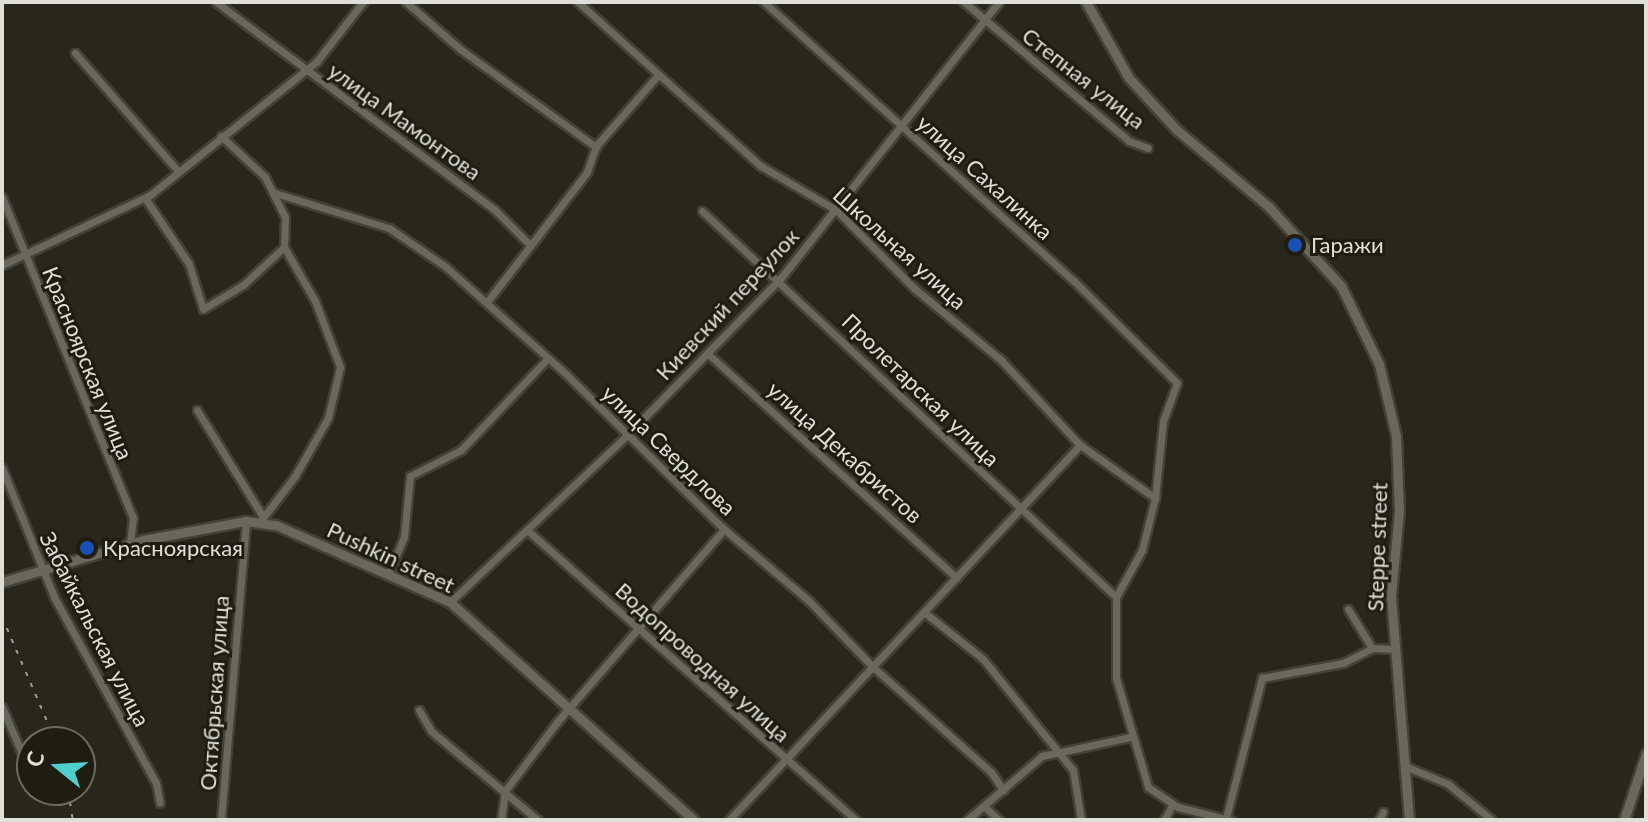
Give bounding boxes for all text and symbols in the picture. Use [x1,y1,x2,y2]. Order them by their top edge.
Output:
street label: Степная улица [1017,22,1151,134]
street label: улица Мамонтова [324,57,486,185]
street label: улица Сахалинка [912,109,1058,245]
street label: Школьная улица [828,181,972,315]
street label: Киевский переулок [650,223,804,385]
place label: Гаражи [1311,232,1384,258]
marker: Гаражи [1286,236,1304,254]
street label: Красноярская улица [37,263,139,463]
street label: Пролетарская улица [837,308,1005,472]
street label: улица Декабристов [762,376,928,528]
street label: улица Свердлова [597,380,741,520]
street label: Steppe street [1362,482,1392,612]
street label: Pushkin street [323,516,459,598]
street label: Забайкальская улица [34,527,156,731]
place label: Красноярская [103,535,243,561]
marker: Красноярская [78,539,96,557]
street label: Водопроводная улица [610,577,796,747]
street label: Октябрьская улица [194,595,234,791]
north arrow [16,726,96,806]
text: С [20,748,50,770]

